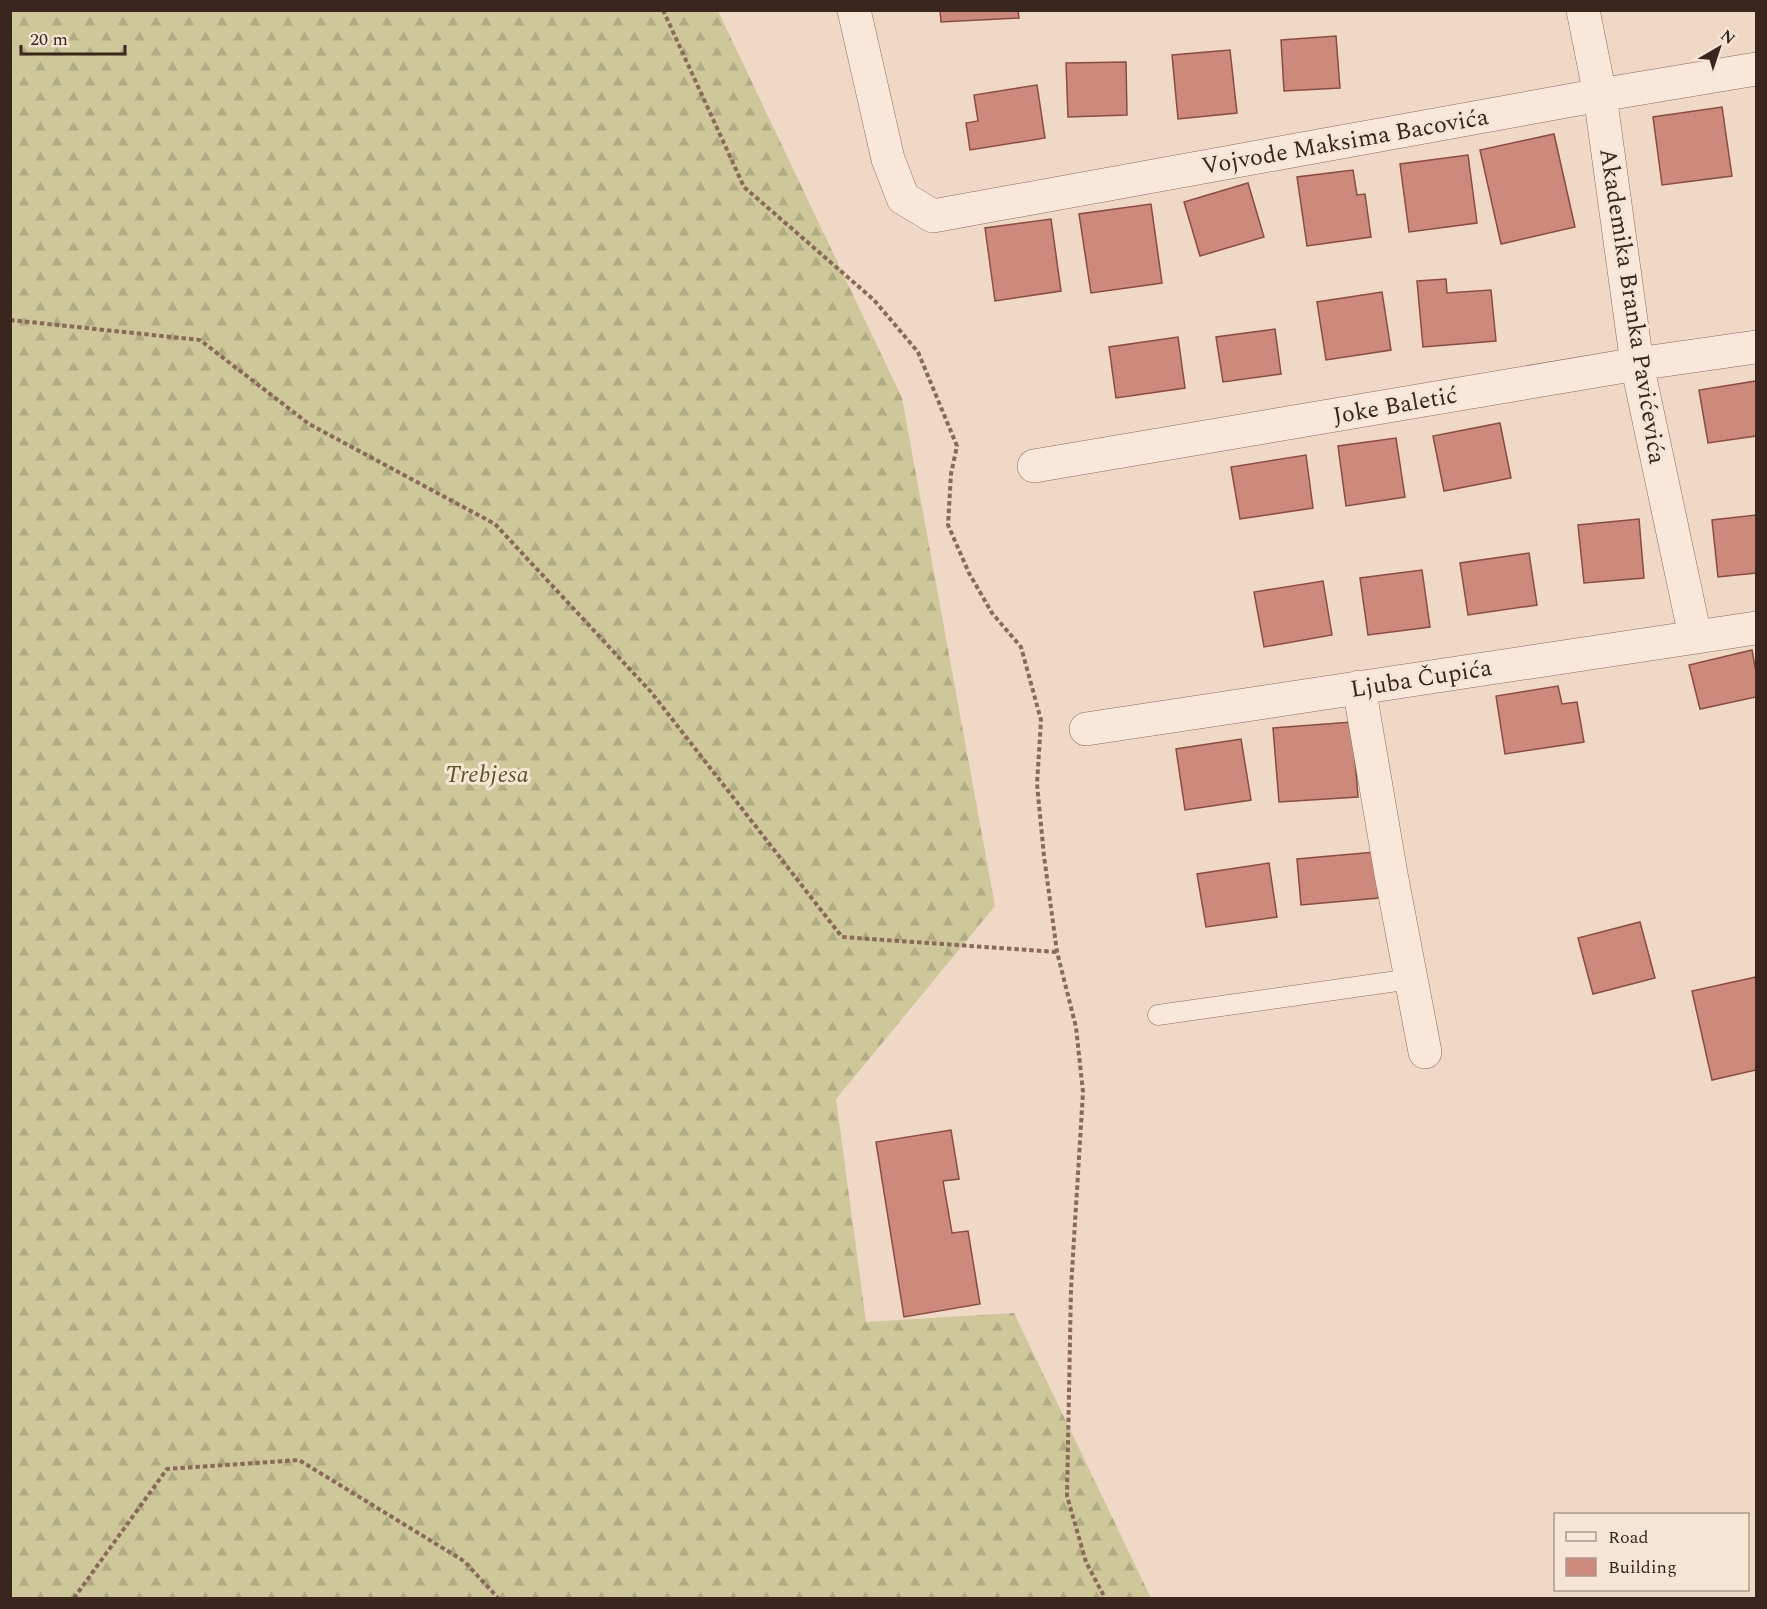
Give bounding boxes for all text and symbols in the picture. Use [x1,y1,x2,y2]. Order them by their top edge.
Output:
scale bar [21,18,124,56]
north arrow [1689,18,1749,78]
text: N [1715,24,1740,51]
text: 20 m [30,26,68,53]
street label: Vojvode Maksima Bacovića [1199,99,1492,185]
street label: Akademika Branka Pavićevića [1589,146,1675,467]
street label: Joke Baletić [1330,377,1460,435]
street label: Ljuba Čupića [1348,650,1495,708]
park label: Trebjesa [445,757,529,793]
legend [1554,1513,1749,1591]
text: Road [1608,1524,1649,1551]
text: Building [1608,1554,1677,1581]

